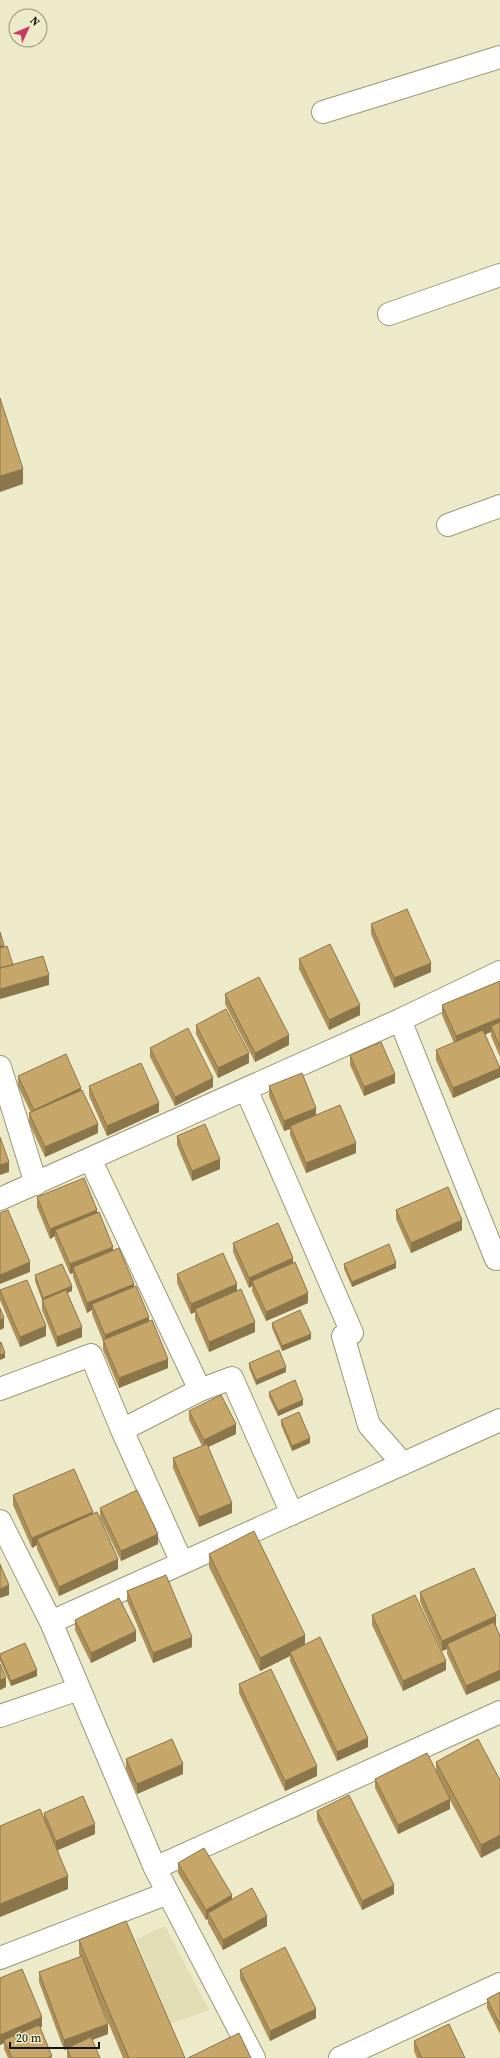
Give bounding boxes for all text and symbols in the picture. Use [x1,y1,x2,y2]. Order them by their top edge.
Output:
north arrow [8,8,48,48]
text: N [27,13,43,29]
scale bar [10,2024,99,2050]
text: 20 m [16,2030,42,2046]

